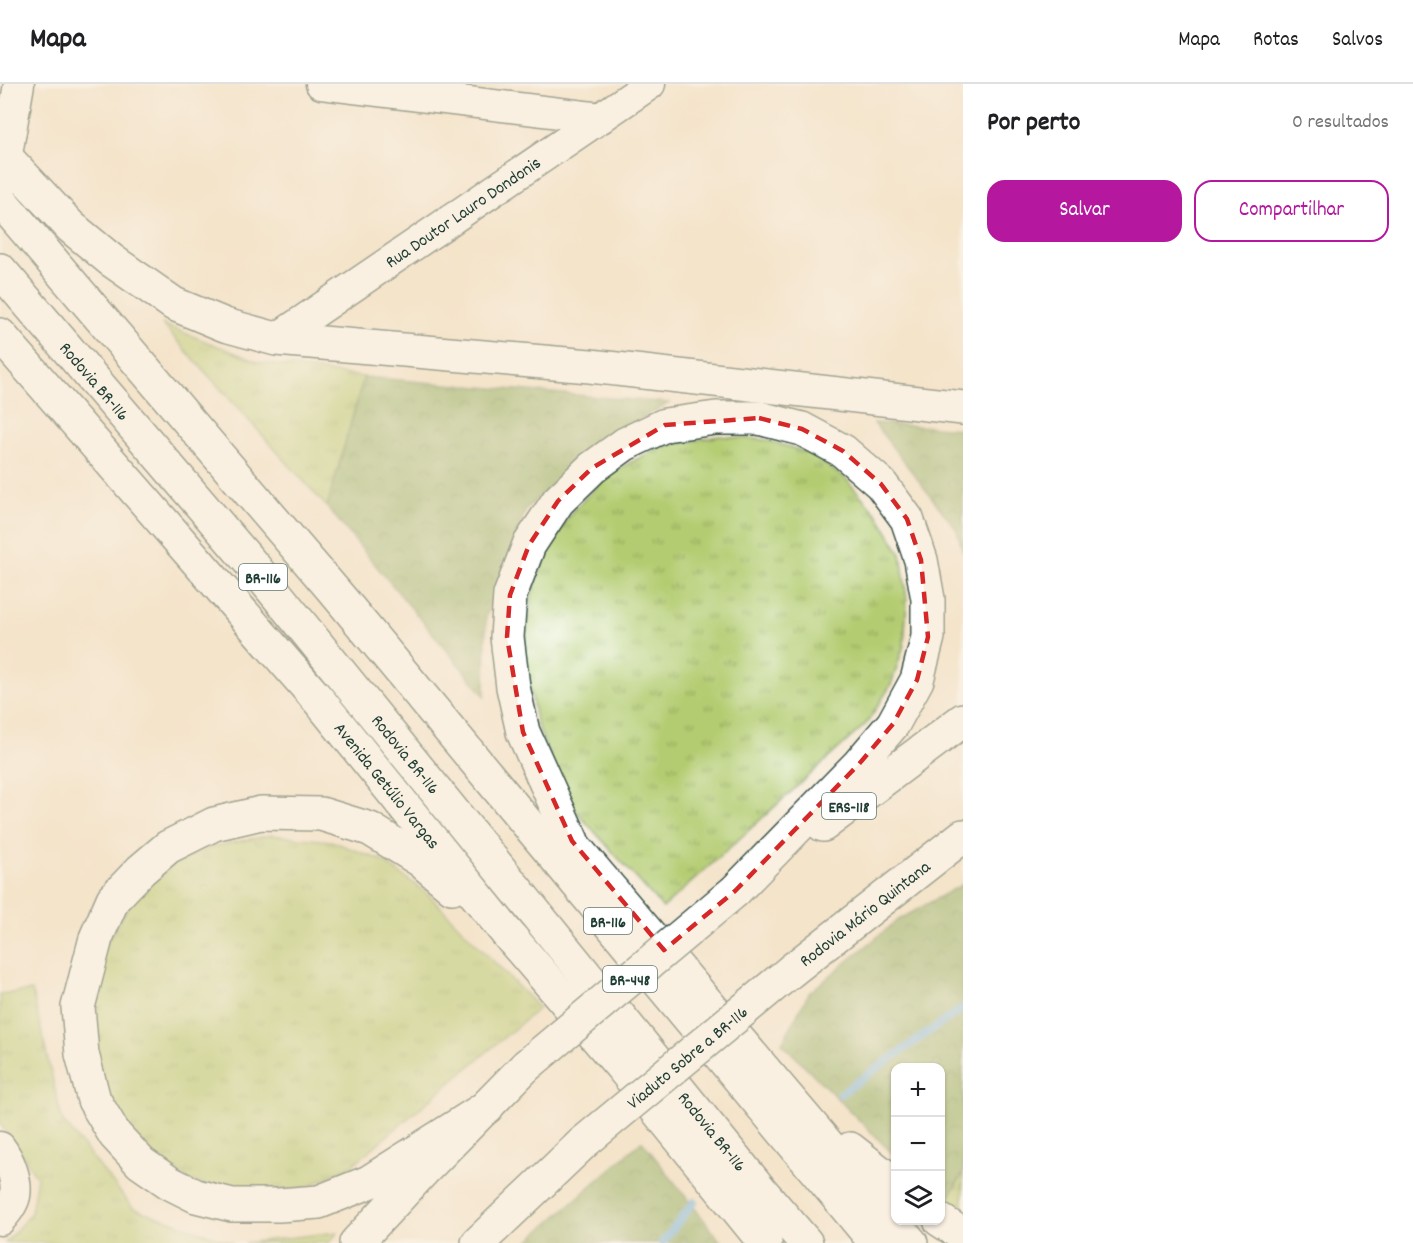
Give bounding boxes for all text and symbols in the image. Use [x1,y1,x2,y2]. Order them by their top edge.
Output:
text: Mapa [30,21,86,61]
text: Mapa [1178,26,1220,56]
text: Rotas [1253,26,1299,56]
text: Salvos [1332,26,1383,56]
text: Por perto [987,105,1080,142]
text: 0 resultados [1292,109,1389,137]
street label: Rua Doutor Lauro Dondonis [381,152,547,276]
button: Salvar [987,180,1182,242]
button: Compartilhar [1194,180,1389,242]
street label: Rodovia BR-116 [52,338,134,427]
road number: BR-116 [239,564,287,590]
street label: Rodovia BR-116 [364,710,445,801]
street label: Avenida Getúlio Vargas [326,718,444,856]
road number: ERS-118 [822,793,876,819]
street label: Rodovia Mário Quintana [795,856,937,974]
road number: BR-116 [584,908,632,934]
road number: BR-448 [603,966,657,992]
street label: Viaduto Sobre a BR-116 [623,1001,755,1117]
map controls [891,1063,945,1225]
button: + [891,1063,945,1117]
street label: Rodovia BR-116 [670,1087,751,1178]
button: − [891,1117,945,1171]
button: layers [891,1171,945,1225]

